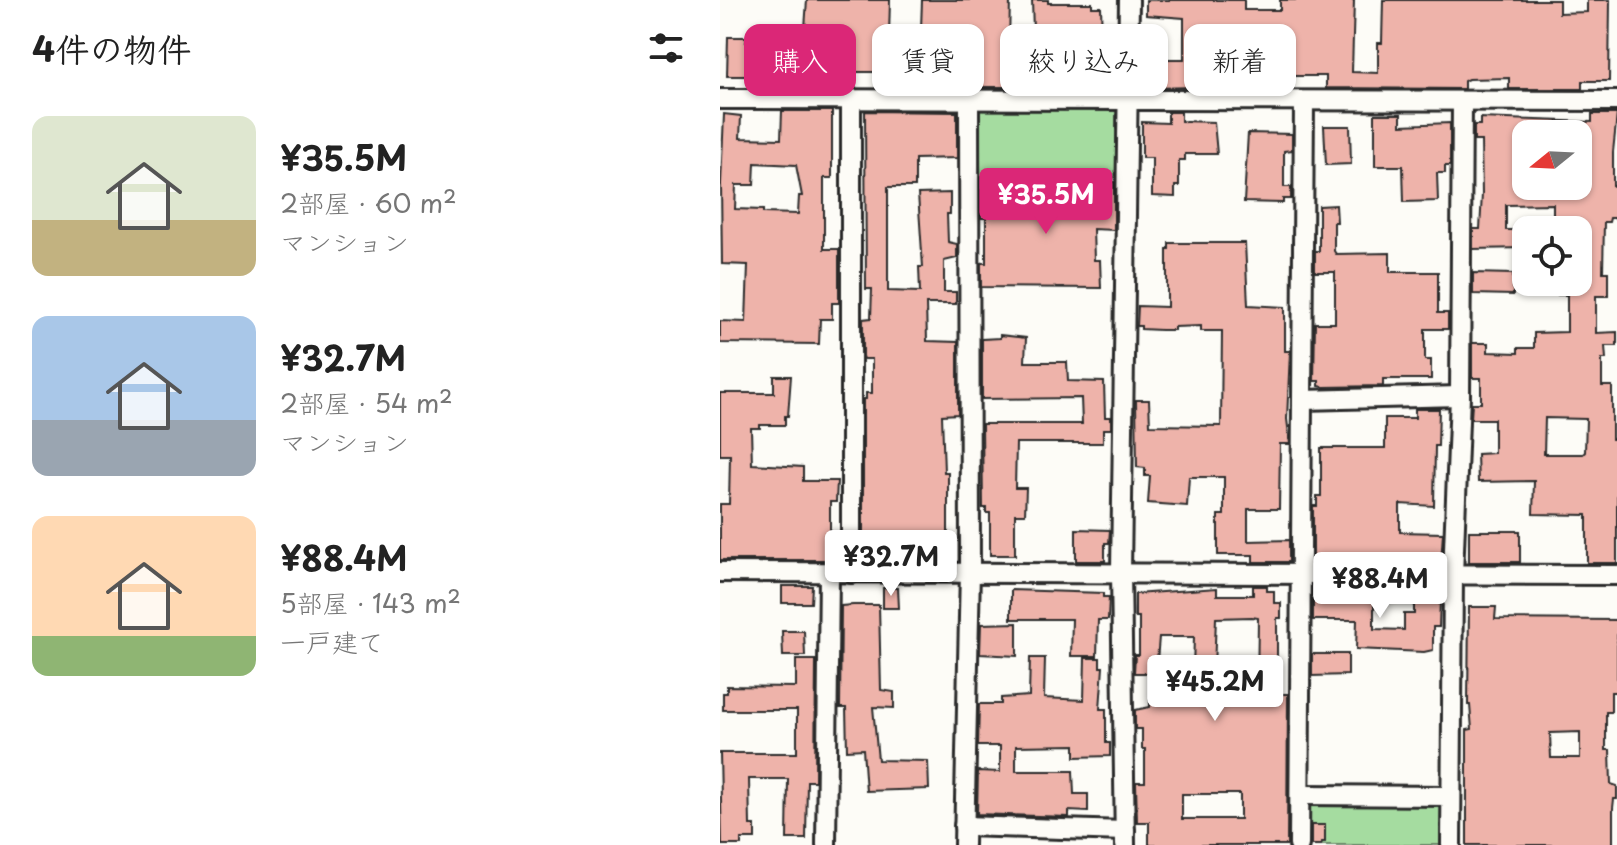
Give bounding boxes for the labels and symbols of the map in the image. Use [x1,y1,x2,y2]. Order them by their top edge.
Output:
north arrow [1512,120,1592,200]
pin: ¥35.5M [981,168,1111,236]
pin: ¥32.7M [826,530,956,598]
pin: ¥88.4M [1315,552,1445,620]
pin: ¥45.2M [1150,655,1280,723]

